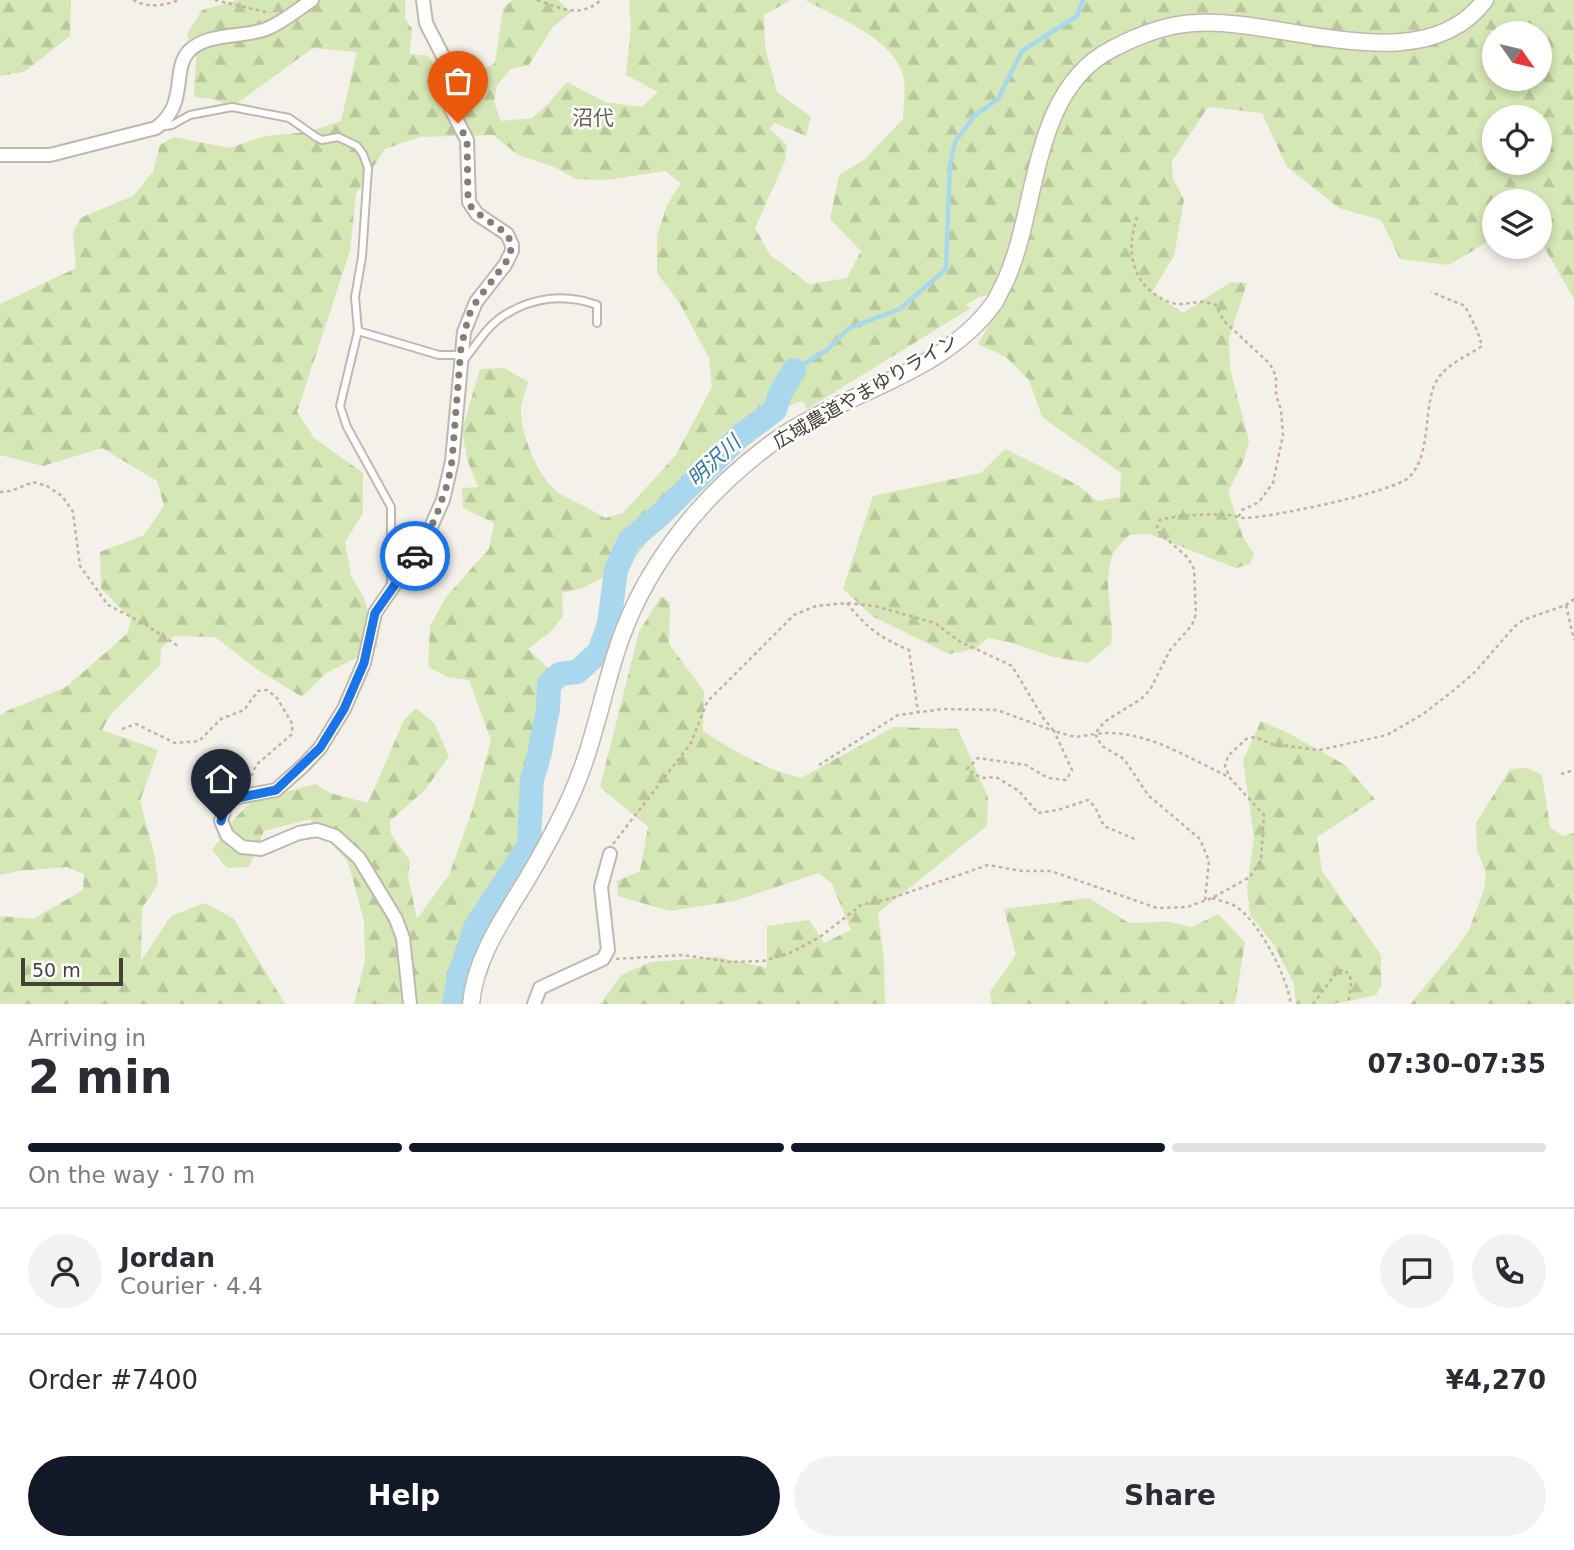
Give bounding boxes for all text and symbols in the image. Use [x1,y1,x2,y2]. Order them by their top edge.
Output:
north arrow [1482,21,1552,91]
map controls [1482,21,1552,259]
pin [428,51,488,123]
icon: bag [439,62,477,100]
button: locate [1482,105,1552,175]
district label: 沼代 [572,106,614,130]
button: layers [1482,189,1552,259]
street label: 広域農道やまゆりライン [769,329,961,453]
water label: 明沢川 [683,429,747,491]
courier [380,521,450,591]
icon: car [396,537,434,575]
pin [191,749,251,821]
icon: home [202,760,240,798]
scale bar [21,955,122,987]
text: 50 m [32,959,81,981]
text: Arriving in [28,1025,146,1051]
text: 07:30–07:35 [1367,1049,1546,1079]
text: 2 min [28,1050,172,1104]
text: On the way · 170 m [28,1162,255,1188]
button: person [28,1234,102,1308]
button: chat [1380,1234,1454,1308]
button: phone [1472,1234,1546,1308]
text: Jordan [120,1243,215,1273]
text: Courier · 4.4 [120,1273,263,1299]
text: Order #7400 [28,1365,198,1395]
text: ¥4,270 [1446,1365,1546,1395]
button: Help [28,1456,780,1536]
button: Share [794,1456,1546,1536]

